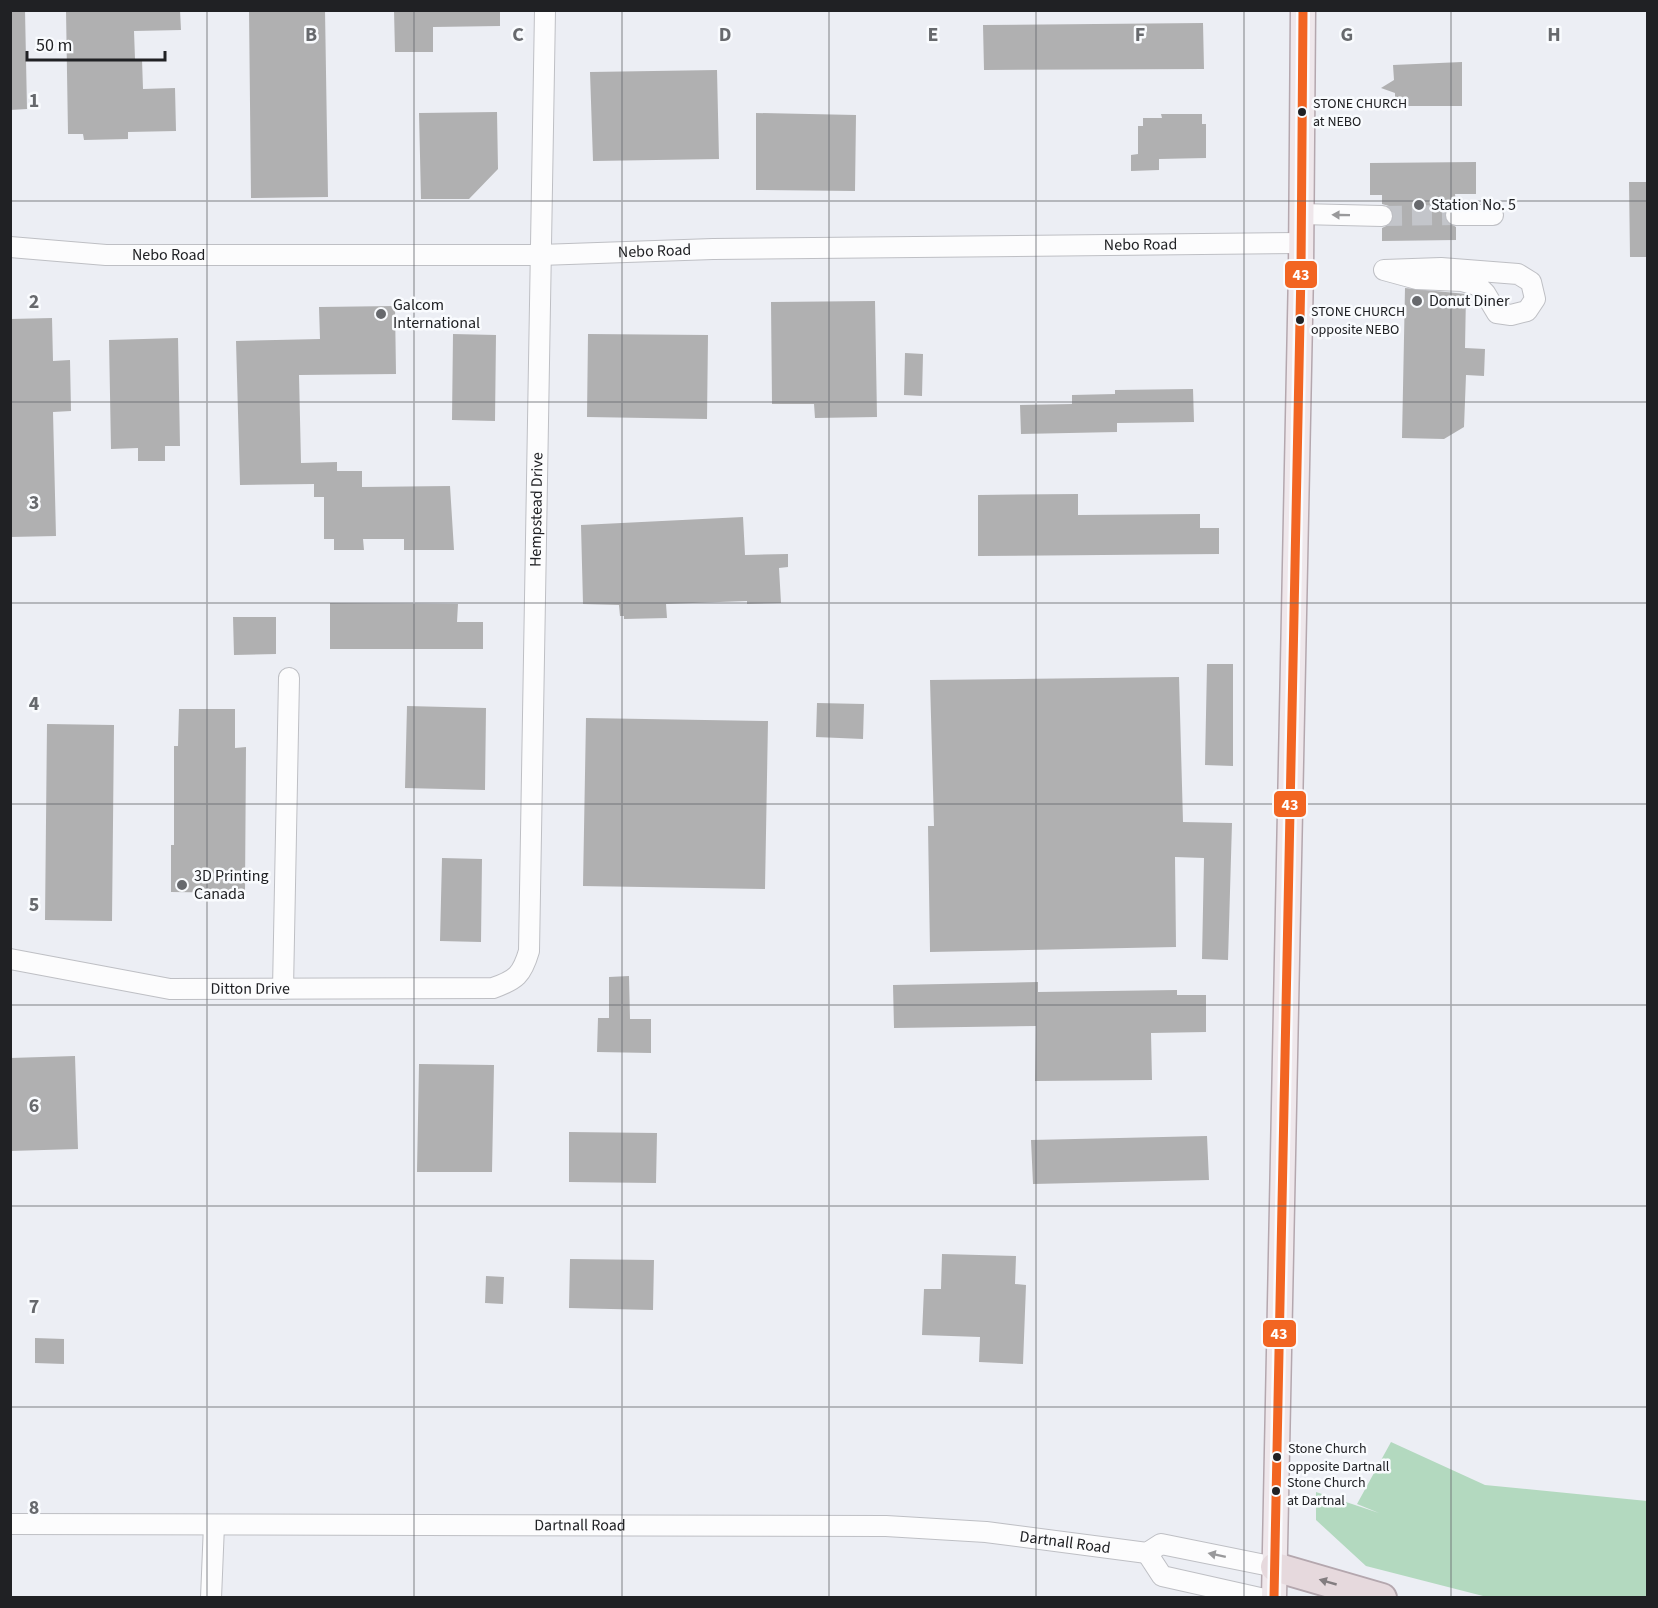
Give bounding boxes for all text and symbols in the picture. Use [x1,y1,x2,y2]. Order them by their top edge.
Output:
text: B [305,21,317,49]
text: C [512,21,524,49]
text: D [719,21,731,49]
text: E [928,21,938,49]
text: F [1135,21,1145,49]
text: G [1341,21,1353,49]
text: H [1547,21,1561,49]
scale bar [27,24,165,62]
text: 50 m [36,33,72,58]
text: 1 [29,87,39,115]
place label: STONE CHURCH at NEBO [1313,94,1407,132]
marker: STONE CHURCH at NEBO [1296,106,1308,118]
place label: Station No. 5 [1431,194,1516,216]
marker: Station No. 5 [1412,198,1426,212]
one-way arrow [1332,210,1351,220]
street label: Nebo Road [1104,233,1177,256]
street label: Nebo Road [618,239,692,263]
street label: Nebo Road [132,244,205,266]
line badge: 43 [1284,260,1318,289]
text: 43 [1293,264,1309,286]
text: 2 [29,288,39,316]
place label: Donut Diner [1429,290,1510,312]
place label: Galcom International [393,294,480,334]
marker: Donut Diner [1410,294,1424,308]
place label: STONE CHURCH opposite NEBO [1311,302,1405,340]
marker: Galcom International [374,307,388,321]
marker: STONE CHURCH opposite NEBO [1294,314,1306,326]
street label: Hempstead Drive [525,452,548,567]
text: 3 [29,489,39,517]
text: 4 [29,690,40,718]
line badge: 43 [1273,790,1307,818]
text: 43 [1282,794,1298,816]
place label: 3D Printing Canada [194,865,268,905]
marker: 3D Printing Canada [175,878,189,892]
text: 5 [29,891,39,919]
street label: Ditton Drive [210,978,290,1000]
text: 6 [29,1092,39,1120]
text: 7 [29,1293,39,1321]
line badge: 43 [1262,1319,1297,1348]
text: 43 [1271,1323,1287,1345]
place label: Stone Church opposite Dartnall [1288,1439,1390,1477]
marker: Stone Church opposite Dartnall [1271,1451,1283,1463]
place label: Stone Church at Dartnal [1287,1473,1366,1511]
marker: Stone Church at Dartnal [1270,1485,1282,1497]
text: 8 [29,1494,39,1522]
street label: Dartnall Road [534,1514,626,1536]
street label: Dartnall Road [1018,1525,1112,1559]
one-way arrow [1208,1550,1227,1559]
one-way arrow [1319,1577,1337,1586]

